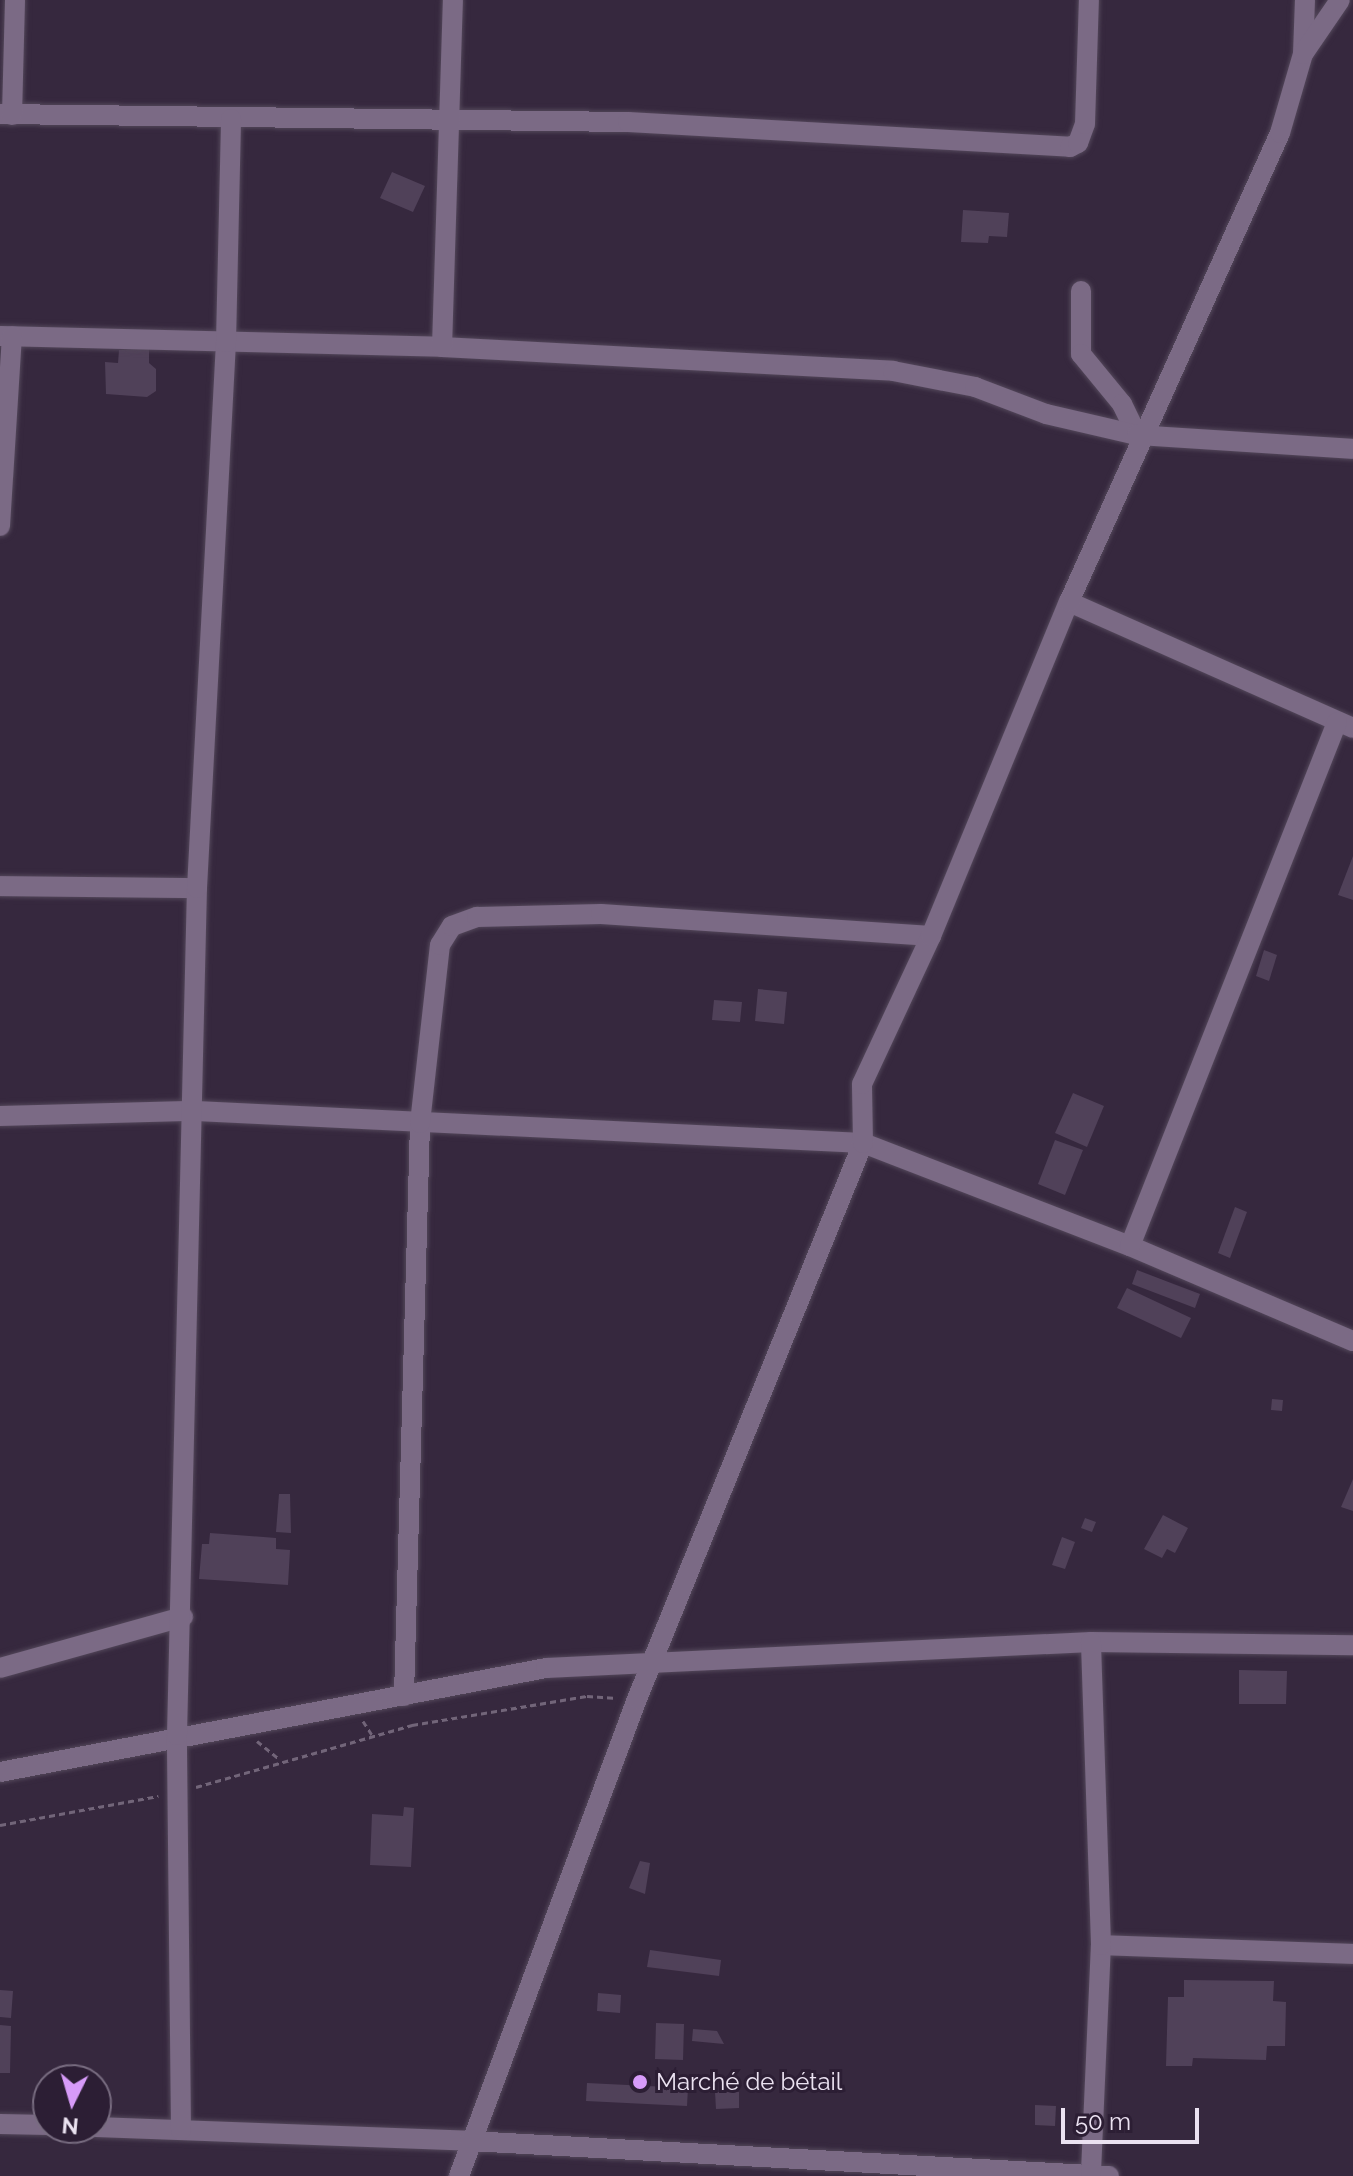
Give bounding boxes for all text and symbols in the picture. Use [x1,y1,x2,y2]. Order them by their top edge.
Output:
north arrow [32,2064,112,2144]
place label: Marché de bétail [656,2068,842,2096]
marker: Marché de bétail [631,2073,649,2091]
scale bar [1065,2092,1203,2142]
text: 50 m [1075,2107,1131,2136]
text: N [61,2112,80,2140]

